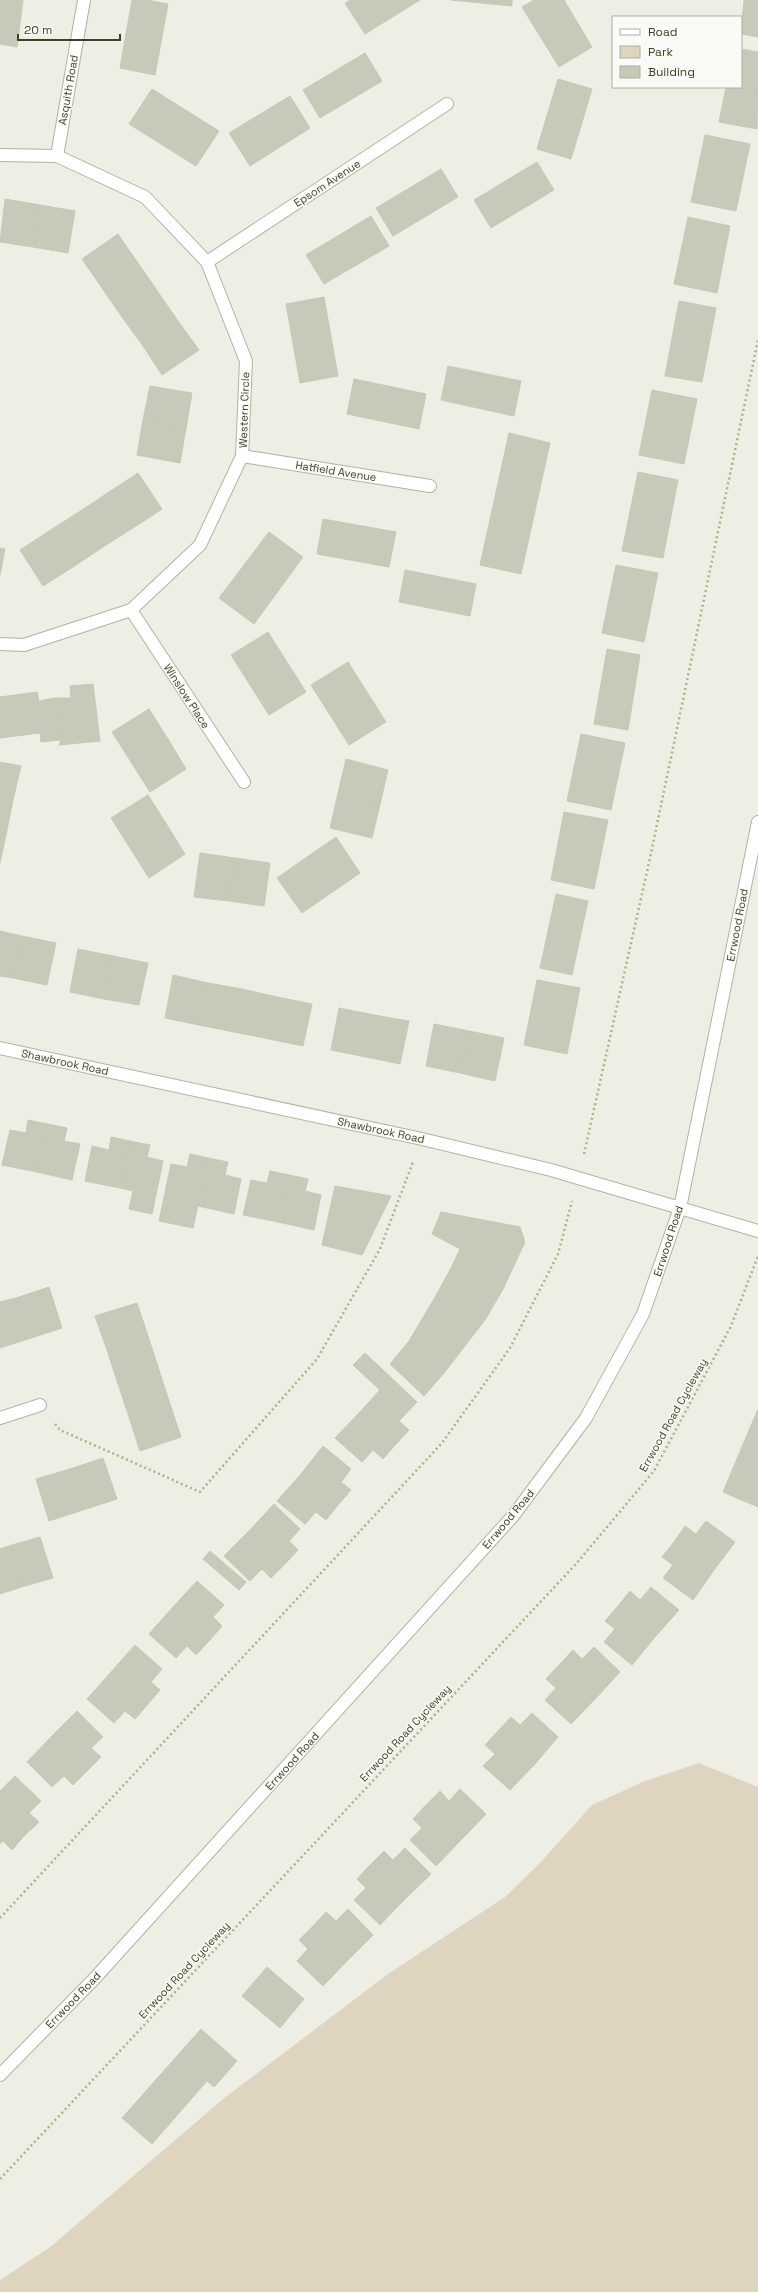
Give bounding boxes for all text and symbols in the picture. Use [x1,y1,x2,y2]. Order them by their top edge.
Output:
scale bar [18,16,120,42]
legend [612,16,742,88]
text: 20 m [24,22,52,38]
text: Road [648,24,677,40]
text: Park [648,44,673,60]
street label: Asquith Road [55,54,81,126]
text: Building [648,64,695,80]
street label: Epsom Avenue [291,156,363,210]
street label: Western Circle [236,372,252,448]
street label: Hatfield Avenue [294,458,378,484]
street label: Winslow Place [161,661,213,731]
street label: Errwood Road [723,887,751,963]
street label: Shawbrook Road [20,1046,110,1078]
street label: Shawbrook Road [336,1114,426,1146]
street label: Errwood Road [650,1204,686,1278]
street label: Errwood Road Cycleway [636,1356,710,1474]
street label: Errwood Road [479,1486,537,1552]
street label: Errwood Road Cycleway [356,1682,454,1784]
street label: Errwood Road [262,1729,322,1793]
street label: Errwood Road Cycleway [135,1919,233,2021]
street label: Errwood Road [42,1969,104,2031]

